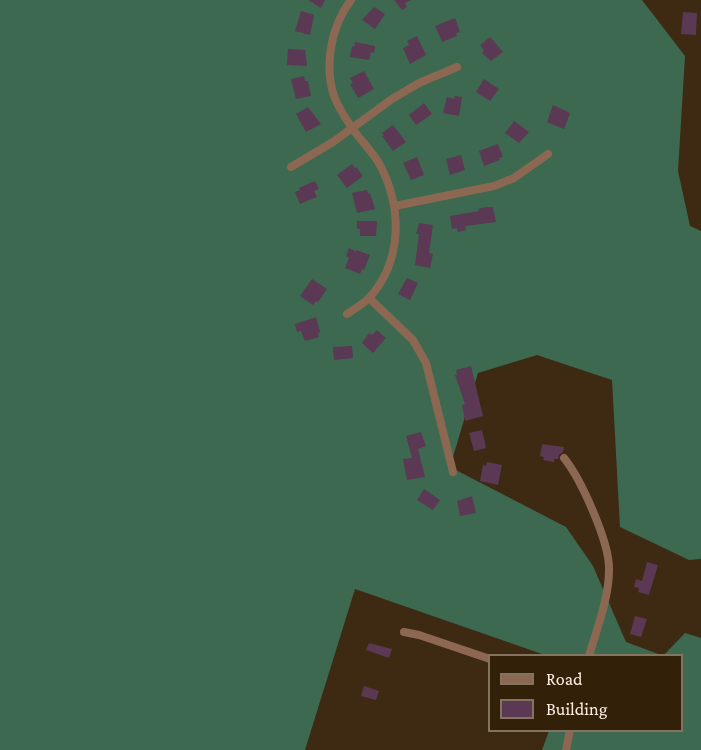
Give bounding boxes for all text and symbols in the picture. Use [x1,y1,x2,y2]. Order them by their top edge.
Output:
legend [488,654,683,732]
text: Road [546,669,583,689]
text: Building [546,699,607,719]

